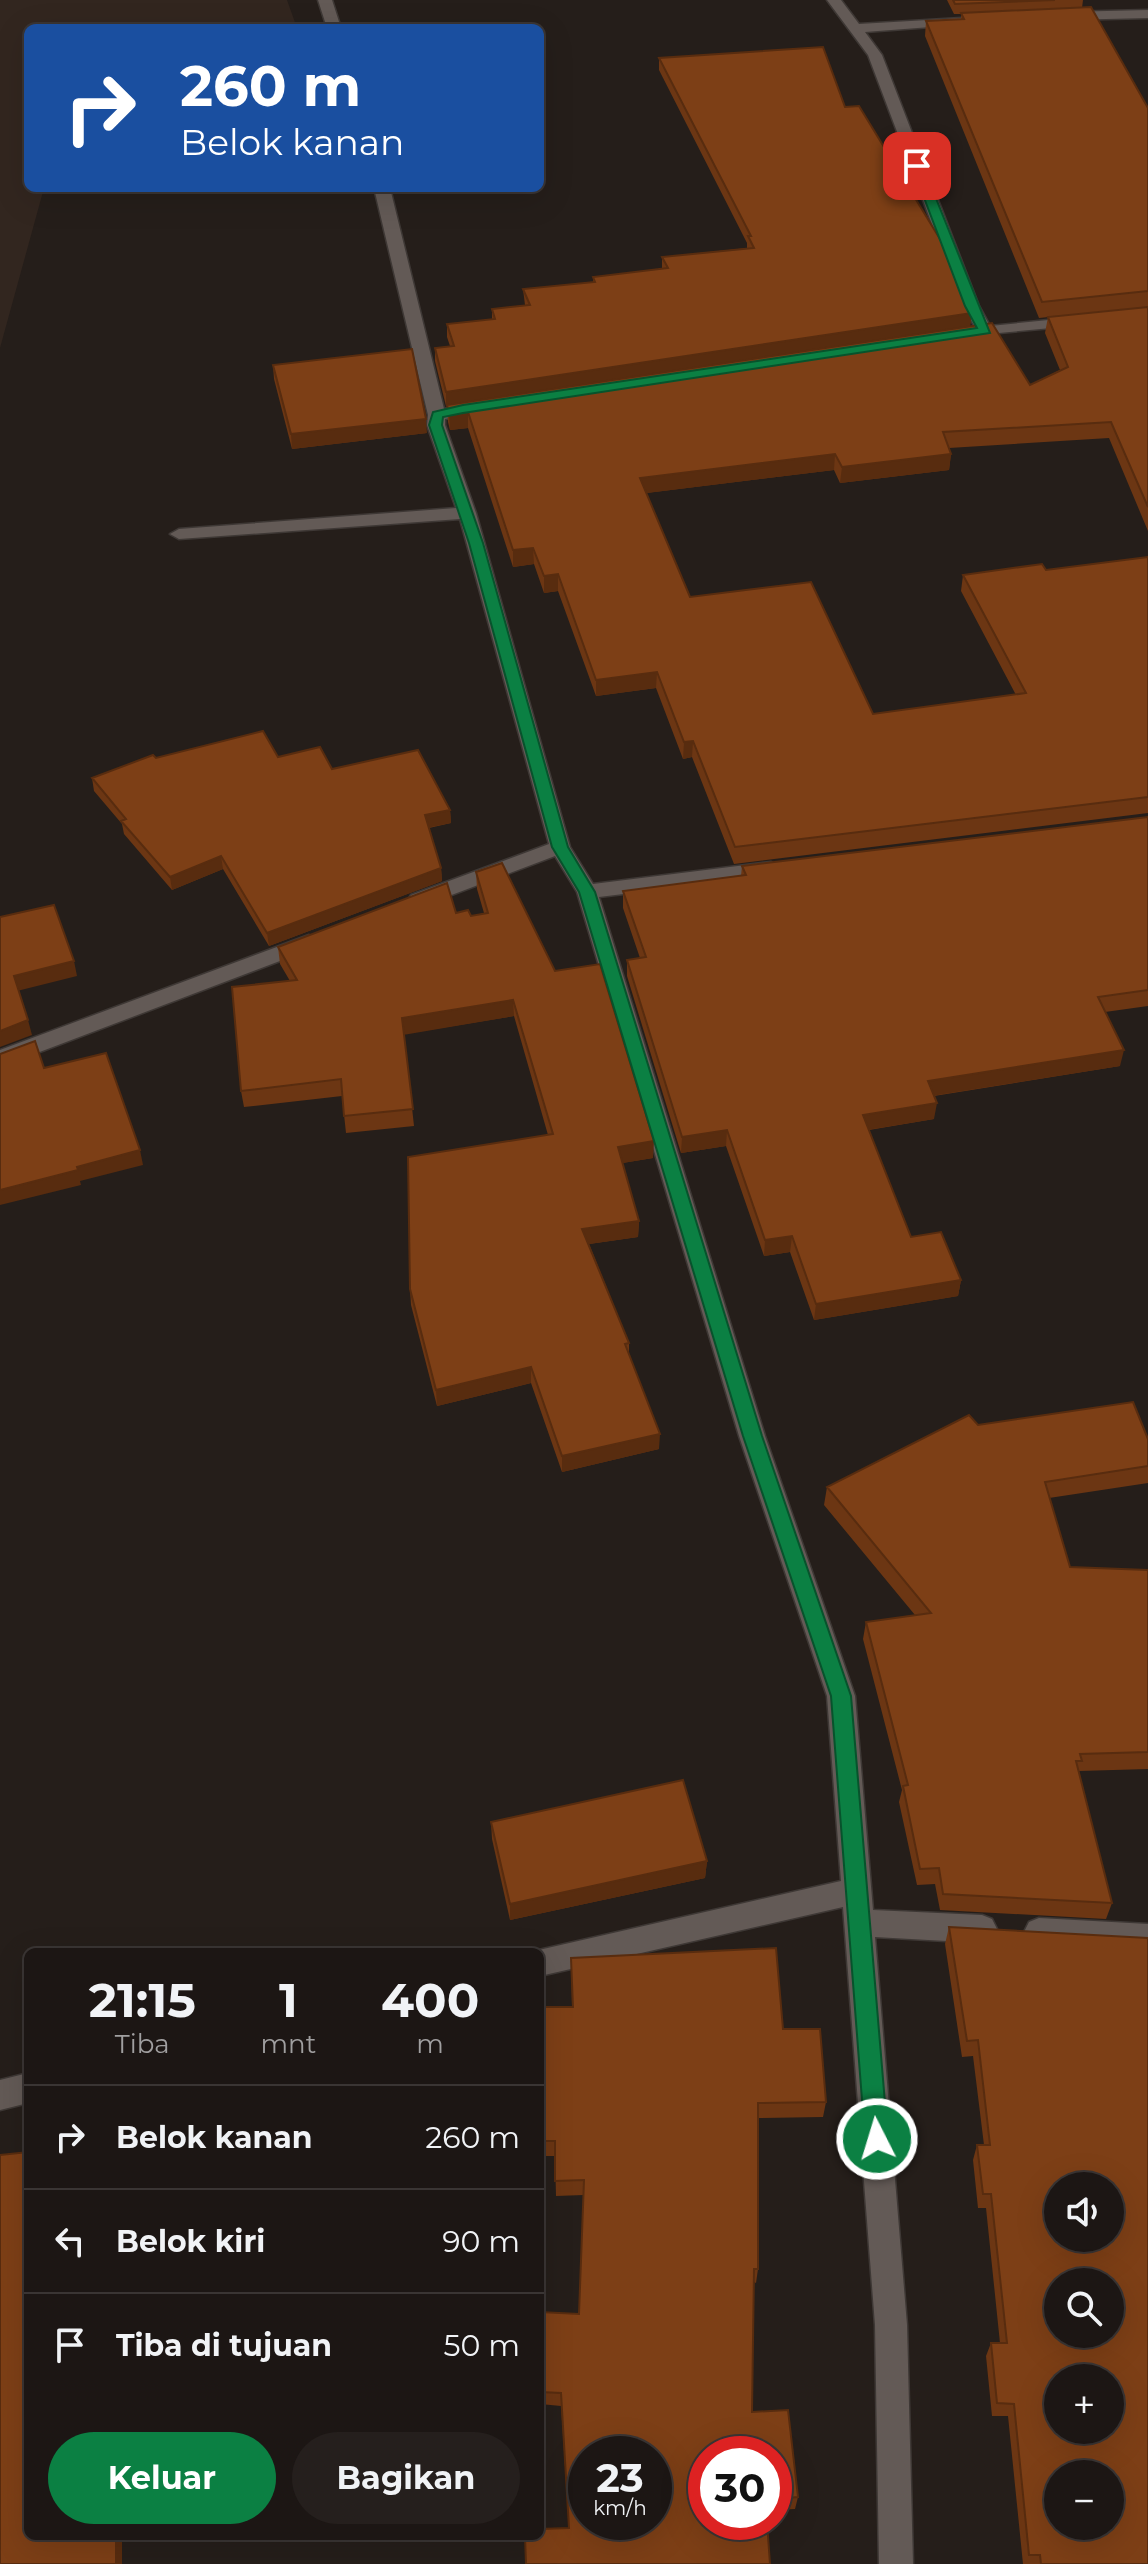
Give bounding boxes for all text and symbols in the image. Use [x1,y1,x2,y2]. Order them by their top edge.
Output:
text: 260 m [180,52,361,120]
icon: right [48,56,152,160]
text: Belok kanan [180,120,404,164]
pin [883,132,951,200]
icon: arrive [895,144,939,188]
text: 21:15 [89,1971,196,2029]
text: 1 [279,1971,298,2029]
text: 400 [381,1971,479,2029]
text: Tiba [115,2028,170,2060]
text: mnt [261,2028,316,2060]
text: m [416,2028,444,2060]
position arrow [835,2097,919,2181]
icon: right [48,2115,92,2159]
text: Belok kanan [116,2119,313,2156]
text: 260 m [425,2119,520,2156]
map controls [1044,2172,1124,2540]
button: sound [1044,2172,1124,2252]
icon: left [48,2219,92,2263]
text: Belok kiri [116,2223,265,2260]
text: 90 m [442,2223,520,2260]
button: search [1044,2268,1124,2348]
icon: arrive [48,2323,92,2367]
text: Tiba di tujuan [116,2327,332,2364]
text: 50 m [443,2327,520,2364]
button: + [1044,2364,1124,2444]
button: Keluar [48,2432,276,2524]
button: Bagikan [292,2432,520,2524]
speed limit sign: 30 [688,2436,792,2540]
text: 23 [596,2453,644,2502]
button: − [1044,2460,1124,2540]
text: km/h [593,2496,647,2520]

